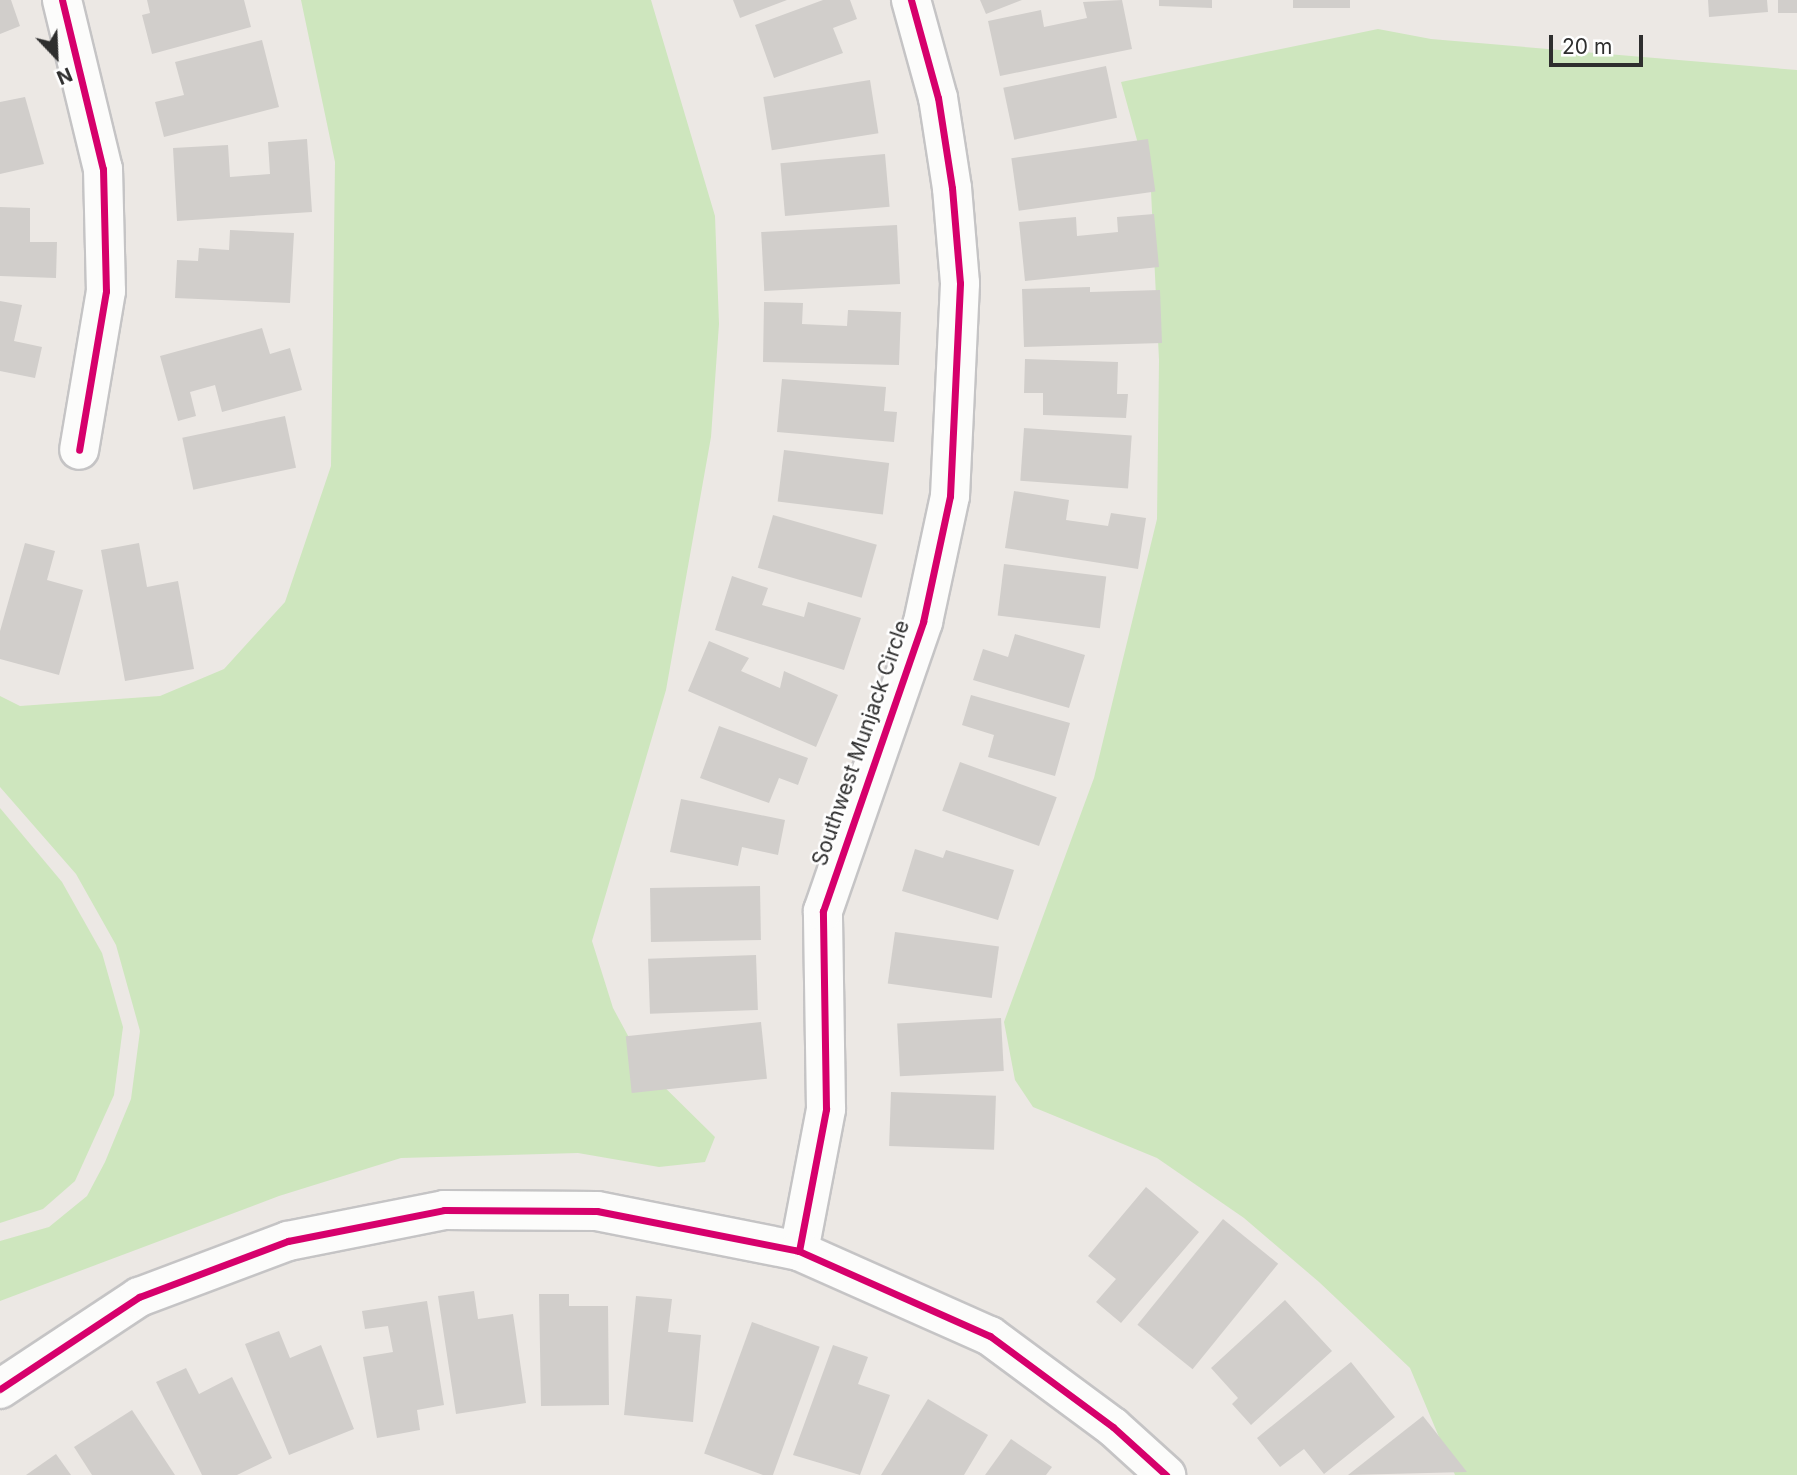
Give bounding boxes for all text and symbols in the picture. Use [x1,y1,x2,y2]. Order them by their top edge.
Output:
north arrow [21,21,91,91]
scale bar [1552,21,1646,65]
text: 20 m [1562,34,1612,59]
text: N [53,62,76,89]
street label: Southwest Munjack Circle [807,617,915,869]

